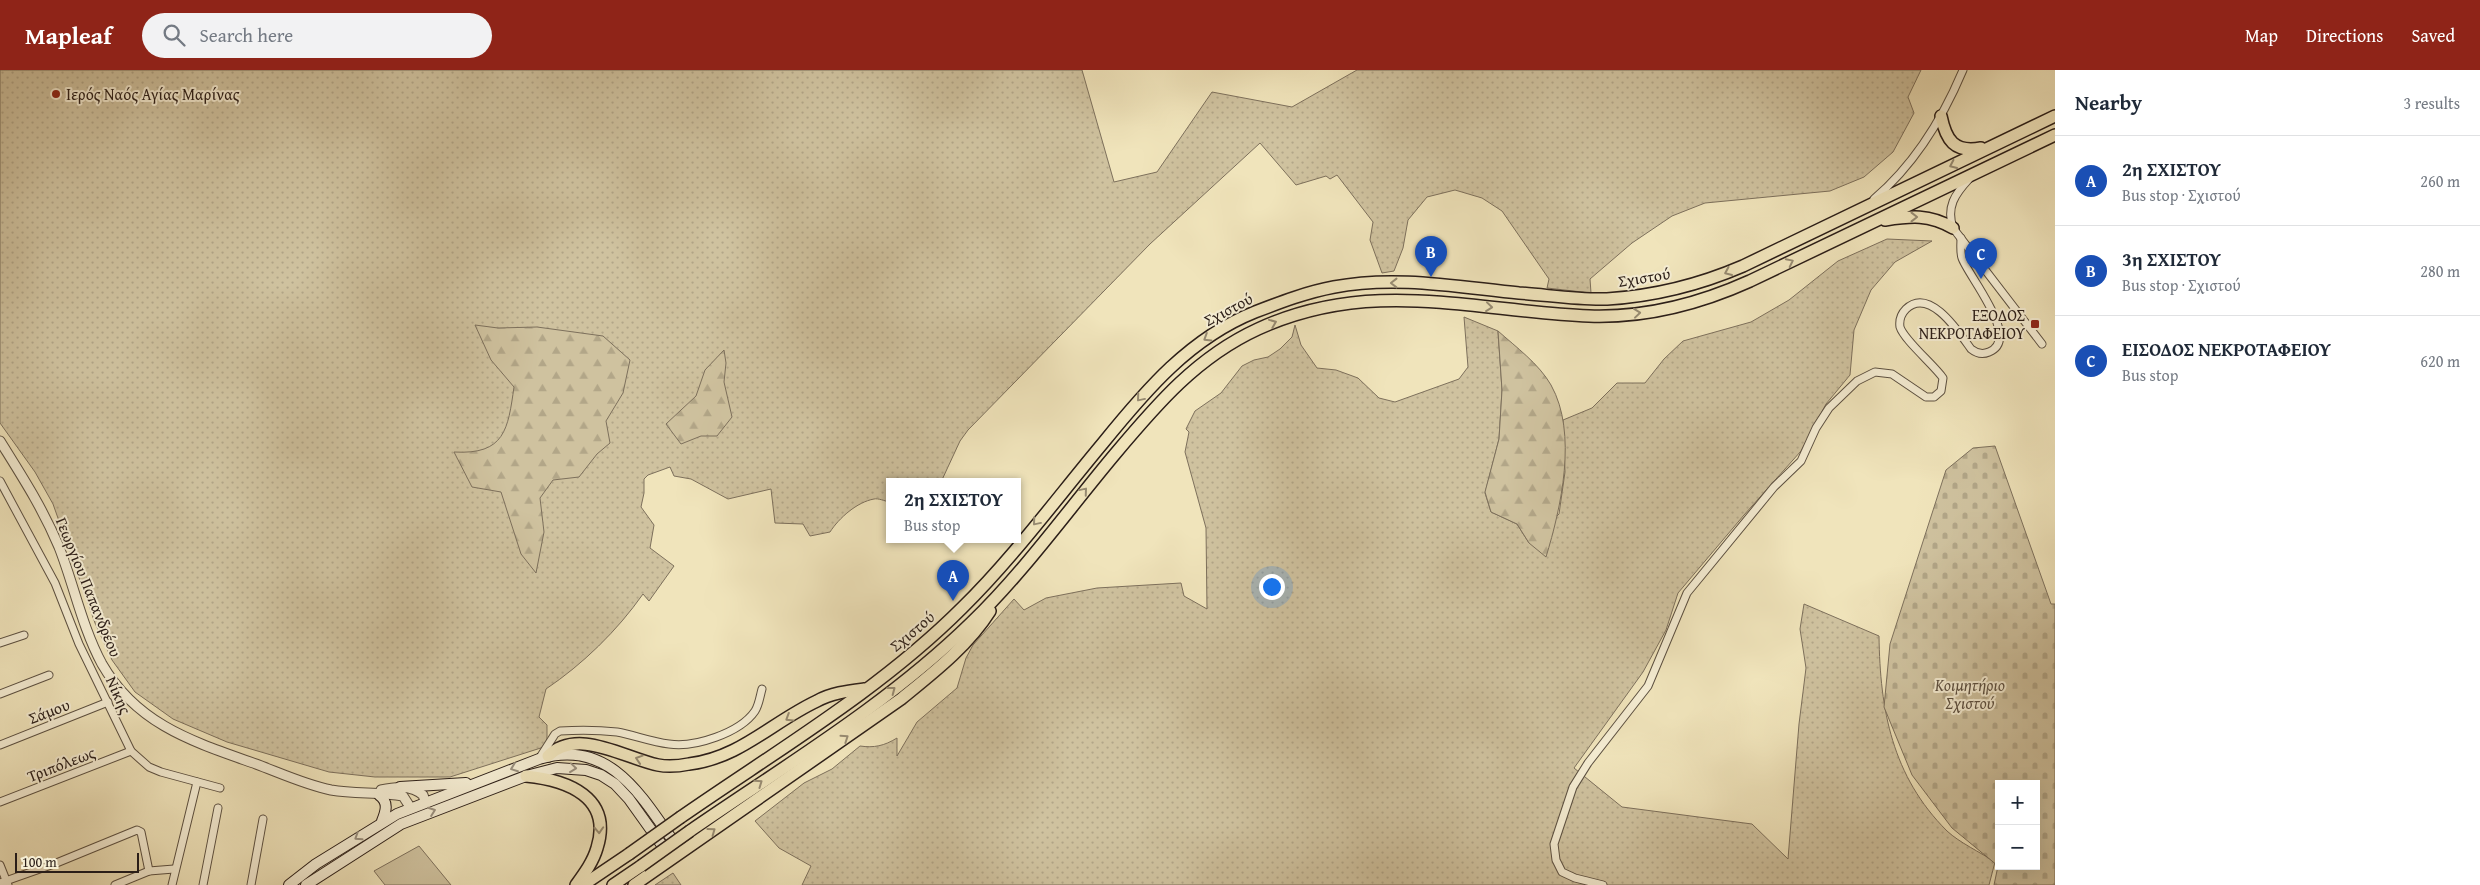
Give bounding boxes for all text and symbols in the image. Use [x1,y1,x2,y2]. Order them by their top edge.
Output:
search box [142,13,492,58]
text: Mapleaf [25,18,112,53]
icon: search [160,21,188,49]
text: Search here [200,21,293,49]
text: Map [2245,22,2278,49]
text: Directions [2306,22,2383,49]
text: Saved [2411,22,2455,49]
place label: Ιερός Ναός Αγίας Μαρίνας [66,82,240,106]
text: Nearby [2075,87,2142,118]
marker: Ιερός Ναός Αγίας Μαρίνας [50,88,62,100]
text: 3 results [2403,91,2460,115]
text: 2η ΣΧΙΣΤΟΥ [2122,155,2221,183]
one-way arrow [1949,159,1958,169]
text: A [2086,169,2096,193]
text: 260 m [2420,169,2460,193]
text: Bus stop · Σχιστού [2122,183,2241,207]
one-way arrow [1910,212,1918,222]
pin: B [1415,236,1447,277]
pin: C [1965,238,1997,279]
text: 3η ΣΧΙΣΤΟΥ [2122,245,2221,273]
one-way arrow [1785,258,1794,268]
text: B [2086,259,2096,283]
text: 280 m [2420,259,2460,283]
street label: Σχιστού [1616,261,1672,293]
one-way arrow [1724,265,1733,276]
text: Bus stop · Σχιστού [2122,273,2241,297]
one-way arrow [1389,278,1397,288]
street label: Σχιστού [1199,286,1257,332]
one-way arrow [1485,301,1493,312]
place label: ΕΞΟΔΟΣ ΝΕΚΡΟΤΑΦΕΙΟΥ [1919,303,2025,345]
one-way arrow [1634,308,1642,319]
marker: ΕΞΟΔΟΣ ΝΕΚΡΟΤΑΦΕΙΟΥ [2029,318,2041,330]
one-way arrow [1268,319,1277,329]
one-way arrow [1204,332,1213,342]
text: ΕΙΣΟΔΟΣ ΝΕΚΡΟΤΑΦΕΙΟΥ [2122,335,2331,363]
text: C [2086,349,2096,373]
text: 620 m [2420,349,2460,373]
text: Bus stop [2122,363,2178,387]
one-way arrow [1137,392,1146,401]
popup [886,478,1021,543]
text: 2η ΣΧΙΣΤΟΥ [904,485,1003,513]
one-way arrow [1079,488,1087,497]
street label: Γεωργίου Παπανδρέου [50,513,128,661]
text: Bus stop [904,513,960,537]
one-way arrow [1033,517,1042,526]
pin: A [937,560,969,601]
your location [1259,574,1285,600]
street label: Σχιστού [884,605,940,657]
street label: Νίκης [100,672,138,718]
park label: Κοιμητήριο Σχιστού [1934,673,2005,715]
one-way arrow [886,687,895,695]
street label: Σάμου [25,692,73,730]
one-way arrow [785,711,794,721]
one-way arrow [839,735,849,744]
street label: Τριπόλεως [23,740,99,788]
one-way arrow [636,755,644,765]
one-way arrow [511,762,519,772]
one-way arrow [570,763,578,774]
one-way arrow [753,780,763,789]
map controls [1995,780,2040,870]
button: + [1995,780,2040,825]
one-way arrow [428,807,436,817]
button: − [1995,825,2040,870]
one-way arrow [594,826,605,834]
one-way arrow [706,828,715,837]
one-way arrow [354,831,364,840]
scale bar [15,850,139,873]
text: 100 m [22,852,57,872]

